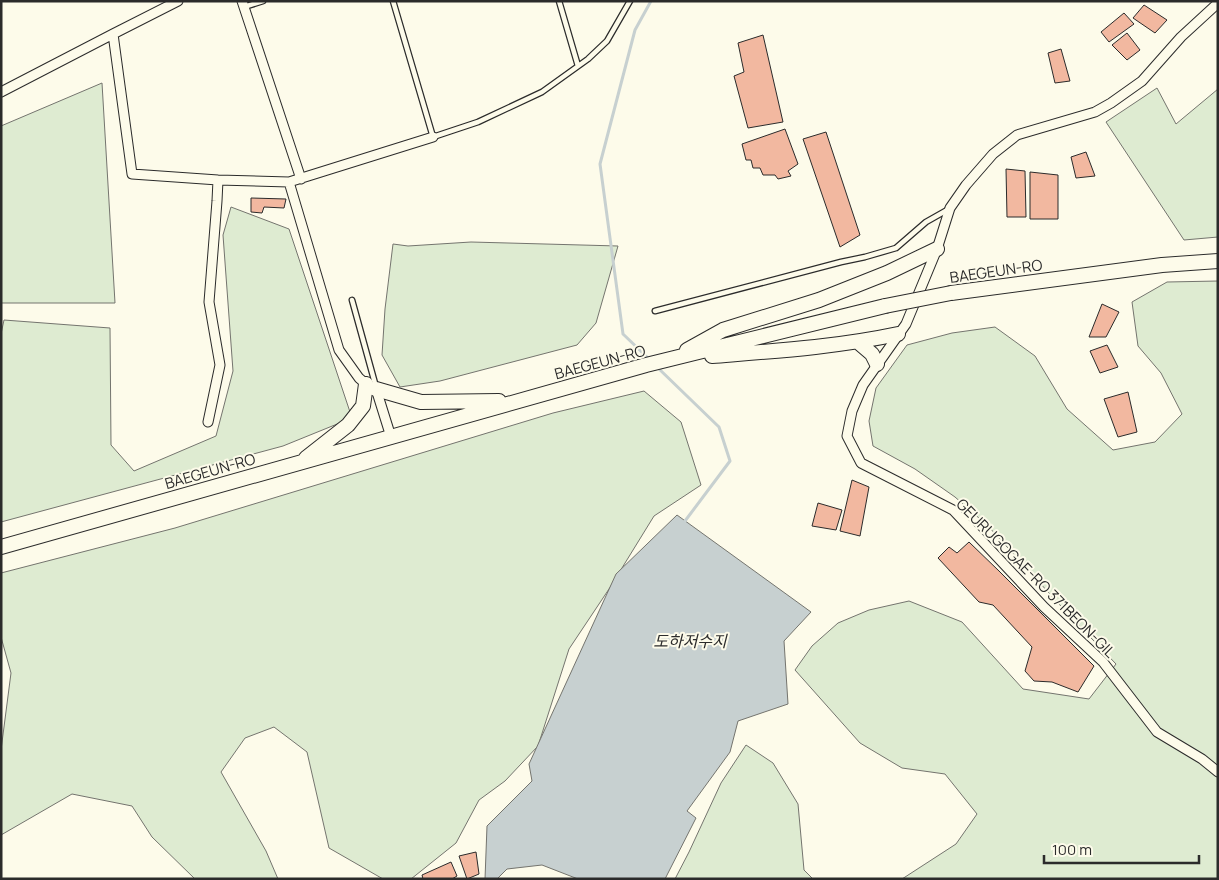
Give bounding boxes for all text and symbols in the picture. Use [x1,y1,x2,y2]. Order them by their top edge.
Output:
street label: BAEGEUN-RO [948,254,1044,288]
street label: BAEGEUN-RO [552,340,648,384]
street label: BAEGEUN-RO [162,448,258,494]
street label: GEURUGOGAE-RO 371BEON-GIL [952,494,1120,662]
water label: 도하저수지 [653,630,728,652]
scale bar [1044,832,1199,864]
text: 100 m [1052,839,1092,860]

